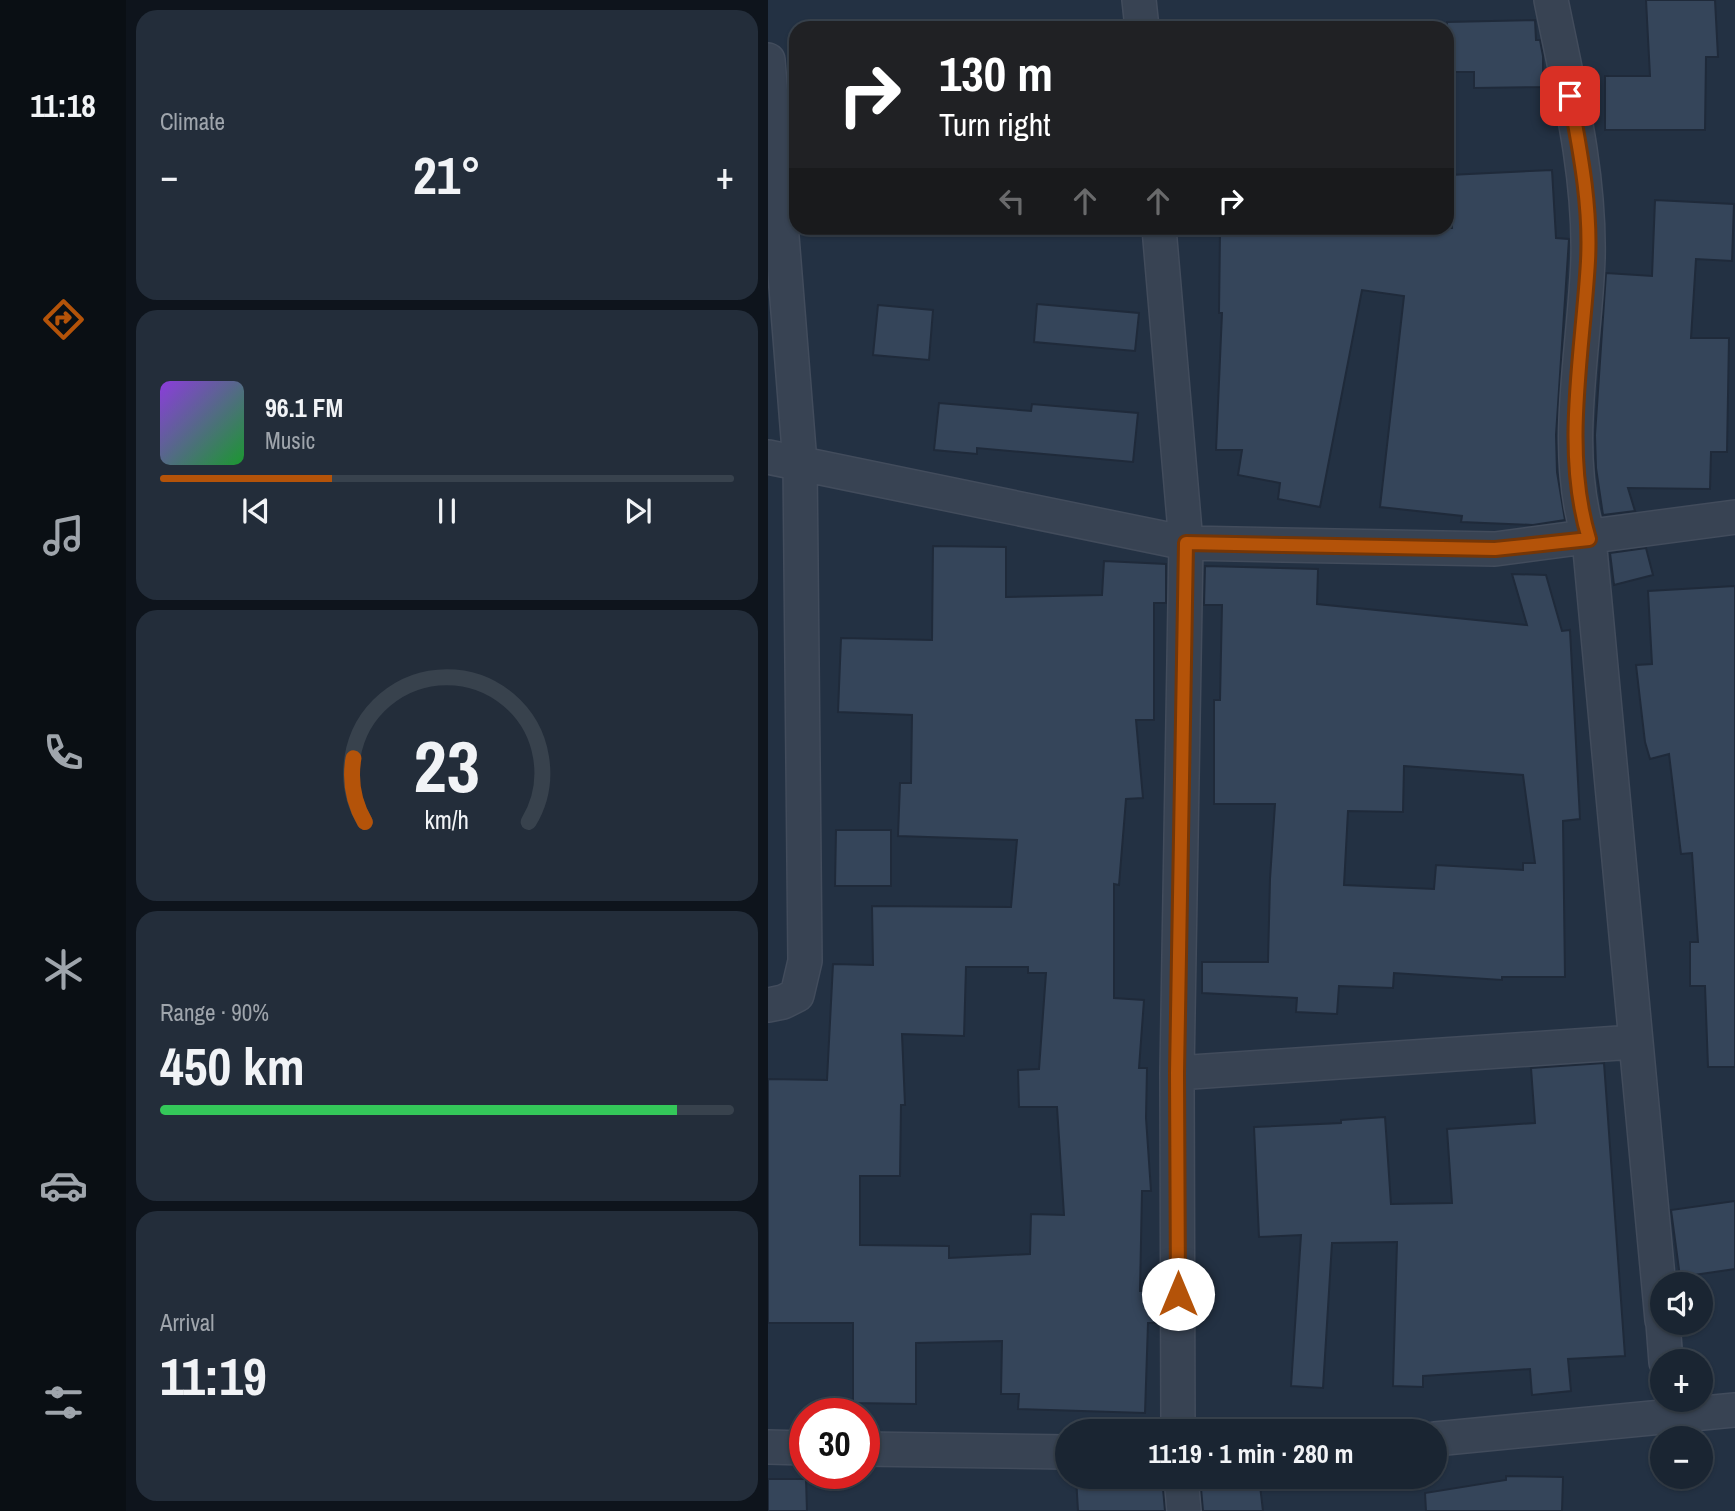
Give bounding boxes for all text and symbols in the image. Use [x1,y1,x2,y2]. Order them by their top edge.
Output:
text: 130 m [939,40,1053,106]
icon: right [824,49,915,140]
pin [1540,66,1600,126]
icon: arrive [1551,77,1589,115]
text: 11:18 [30,84,96,127]
text: Turn right [939,103,1051,146]
text: Climate [160,106,225,137]
text: 21° [413,140,481,210]
text: − [160,150,178,201]
text: + [716,150,734,201]
icon: left [993,182,1031,220]
icon: ahead [1066,182,1104,220]
icon: ahead [1139,182,1177,220]
icon: right [1212,182,1250,220]
icon: directions [39,295,88,344]
text: 96.1 FM [265,390,343,425]
text: Music [265,425,315,456]
icon: previous [237,492,275,530]
icon: pause [428,492,466,530]
icon: next [619,492,657,530]
icon: music [39,511,88,560]
text: 23 [414,717,480,815]
icon: phone [39,728,88,777]
text: km/h [425,802,469,836]
icon: climate [39,945,88,994]
text: Range · 90% [160,997,269,1028]
text: 450 km [160,1031,305,1101]
icon: car [39,1161,88,1210]
position arrow [1141,1257,1215,1331]
map controls [1650,1272,1713,1489]
button: sound [1650,1272,1713,1335]
text: Arrival [160,1307,215,1338]
text: 11:19 [160,1341,267,1411]
button: + [1650,1349,1713,1412]
icon: filters [39,1378,88,1427]
speed limit sign: 30 [789,1398,880,1489]
button: − [1650,1426,1713,1489]
text: 11:19 · 1 min · 280 m [1148,1436,1354,1471]

